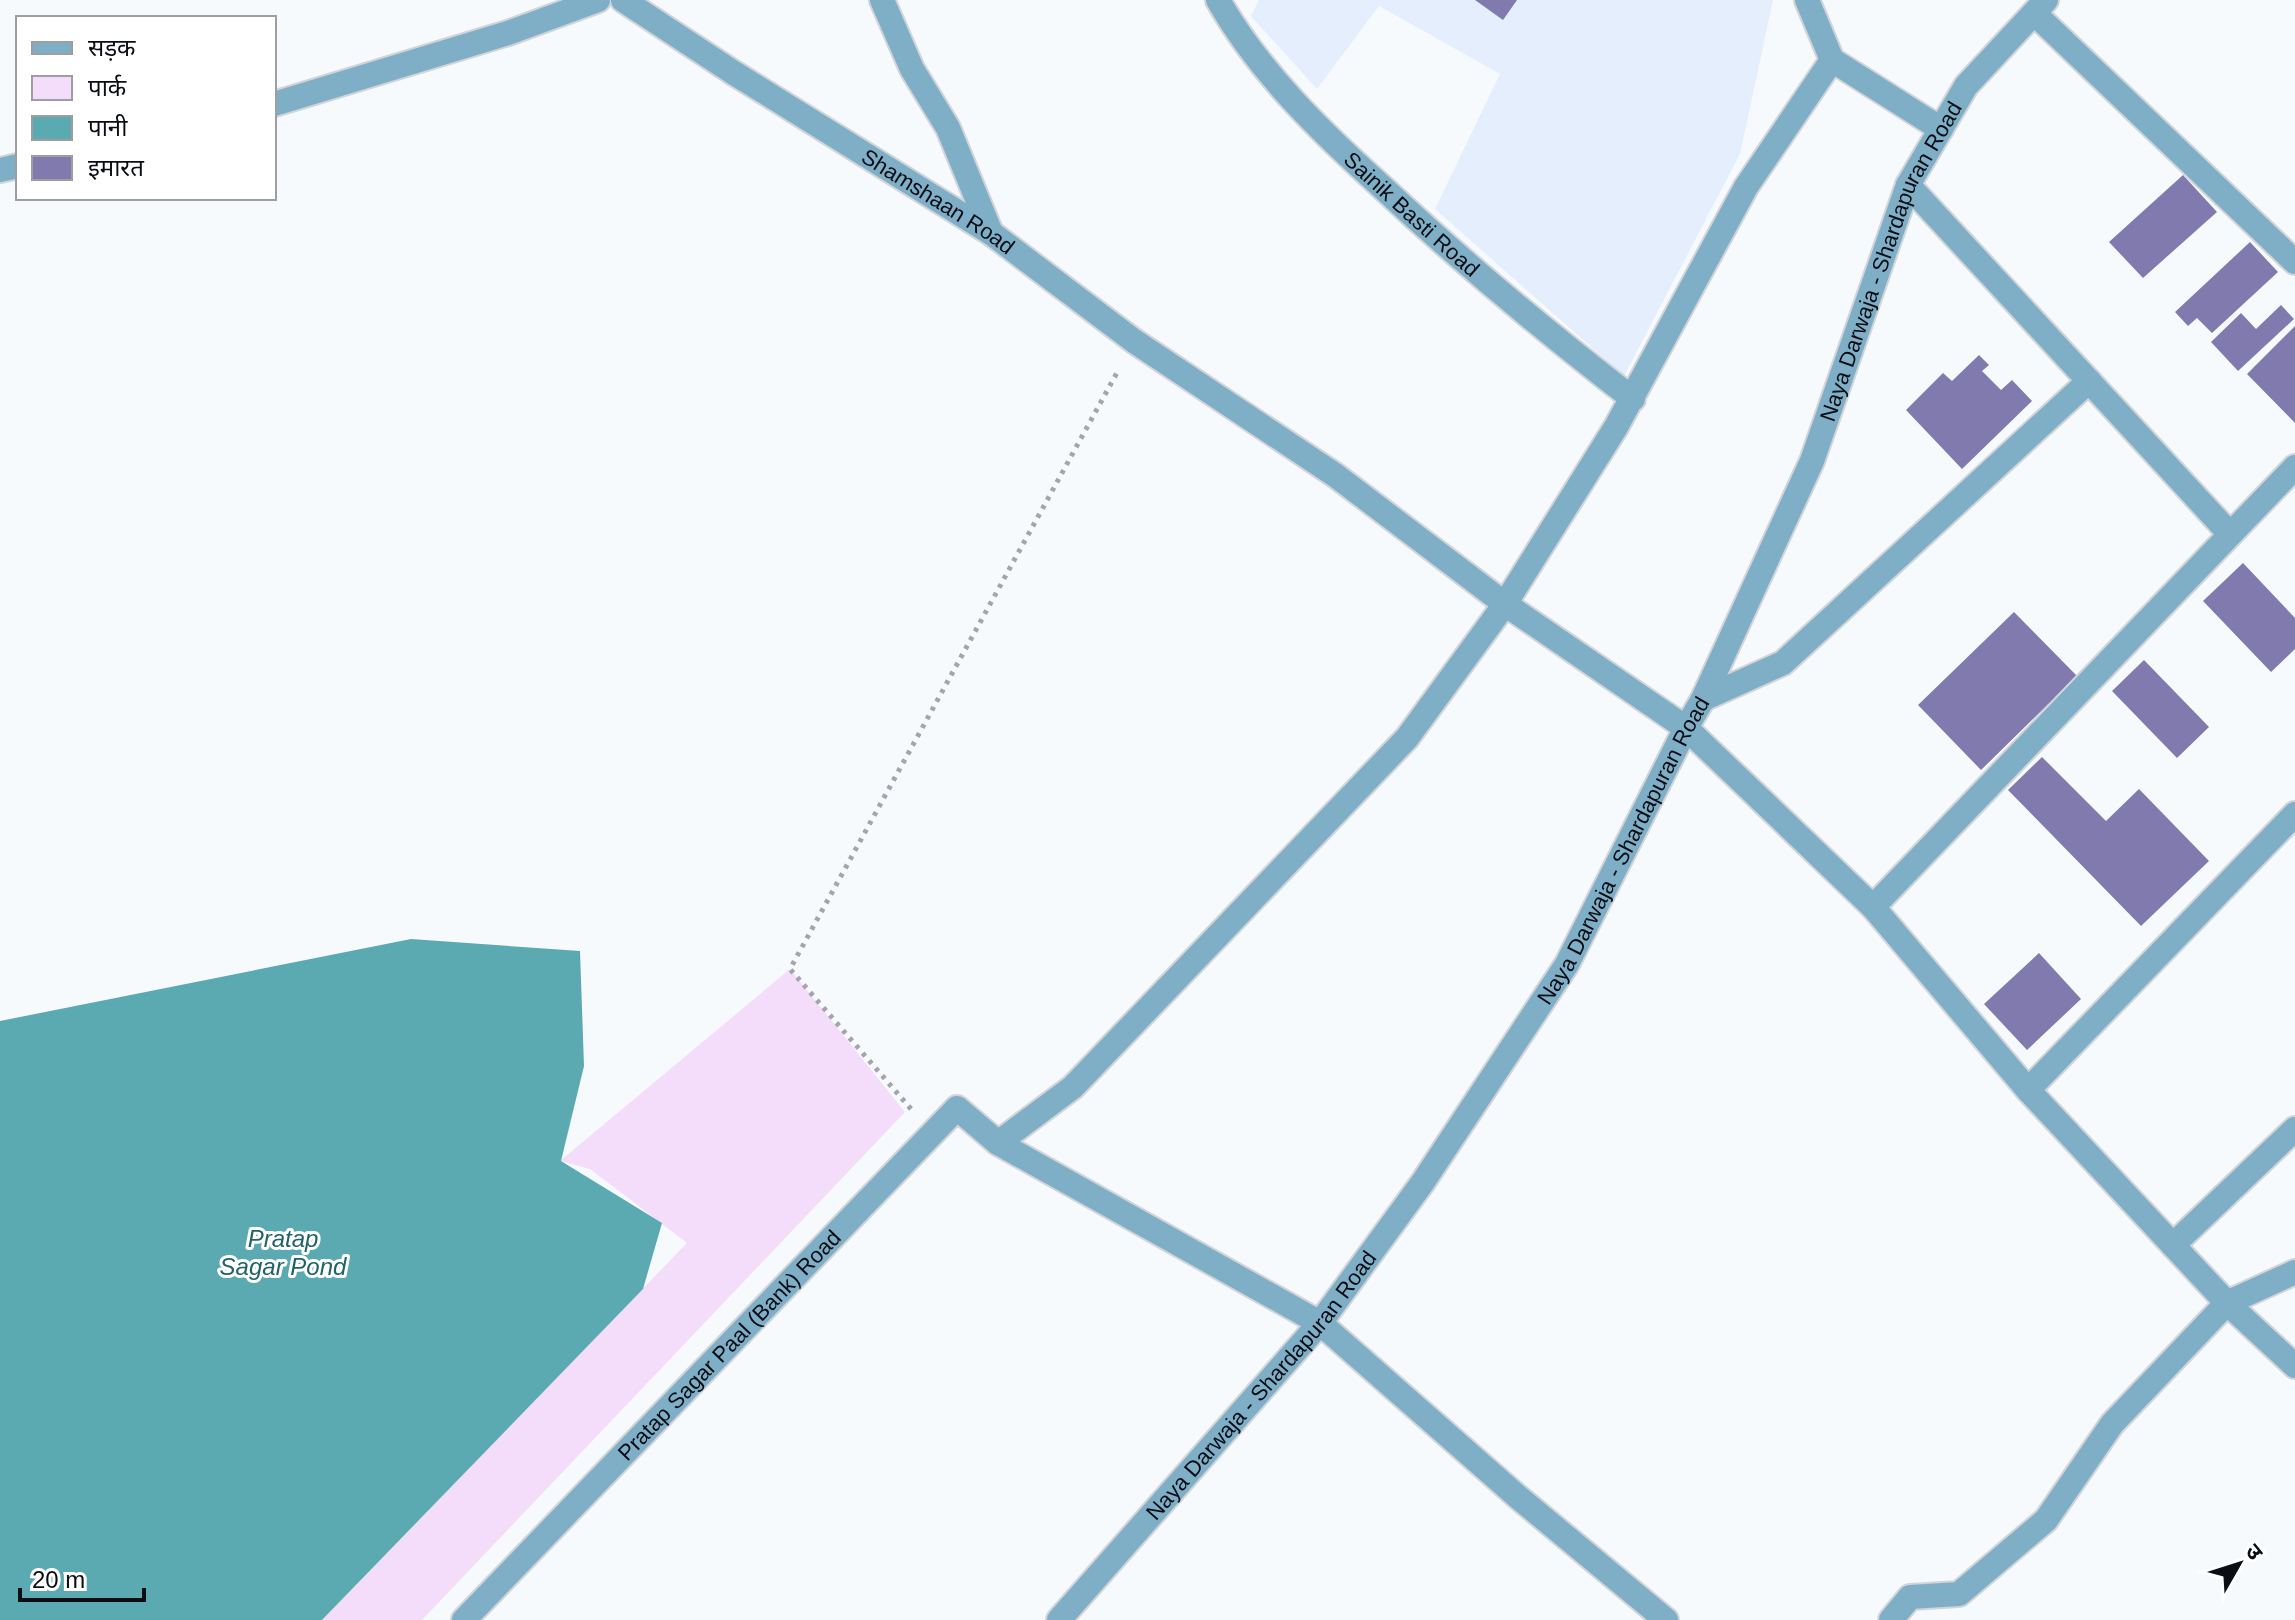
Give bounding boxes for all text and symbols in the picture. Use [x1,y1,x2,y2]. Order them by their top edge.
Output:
legend [16,16,276,200]
text: सड़क [88,34,136,61]
text: पार्क [88,74,127,101]
street label: Naya Darwaja - Shardapuran Road [1815,97,1967,425]
text: पानी [88,114,128,141]
street label: Shamshaan Road [857,144,1019,259]
street label: Sainik Basti Road [1339,147,1484,282]
text: इमारत [88,154,145,181]
street label: Naya Darwaja - Shardapuran Road [1532,692,1715,1009]
water label: Pratap Sagar Pond [220,1225,347,1280]
street label: Pratap Sagar Paal (Bank) Road [613,1225,846,1465]
street label: Naya Darwaja - Shardapuran Road [1141,1246,1382,1525]
north arrow [2199,1524,2279,1604]
text: उ [2240,1539,2269,1565]
scale bar [20,1552,144,1602]
text: 20 m [32,1566,85,1593]

